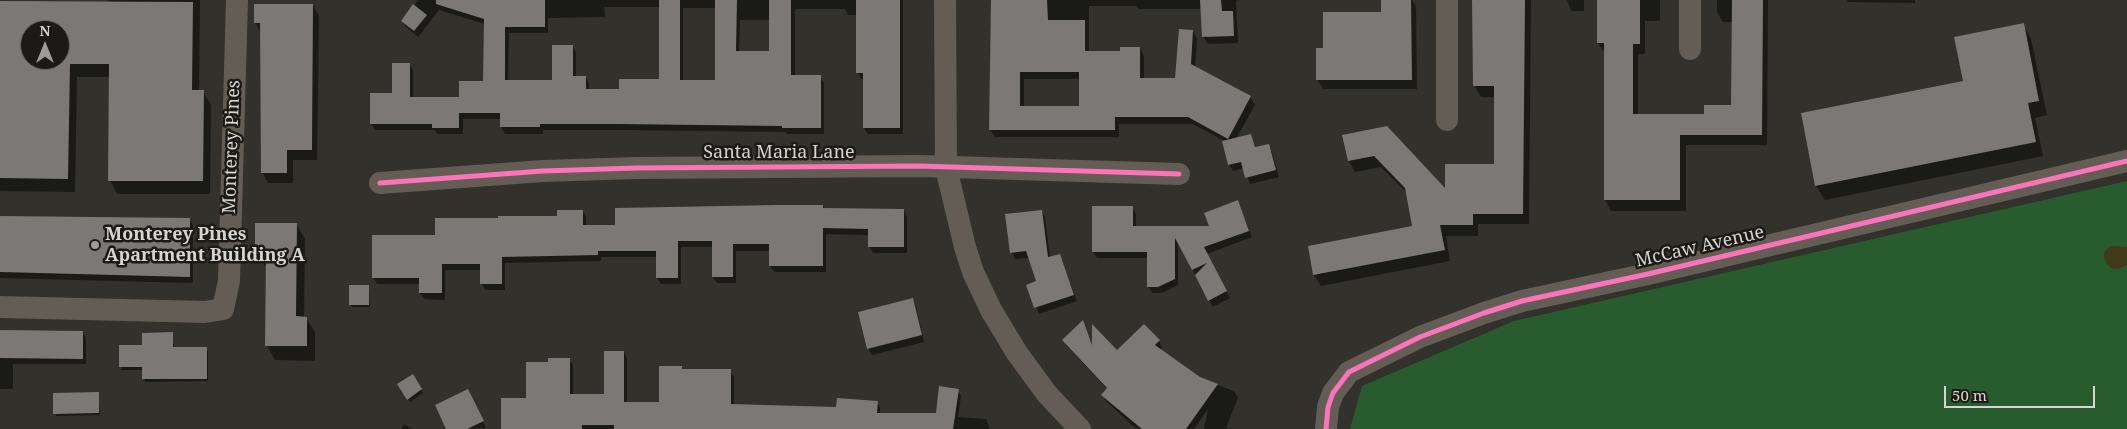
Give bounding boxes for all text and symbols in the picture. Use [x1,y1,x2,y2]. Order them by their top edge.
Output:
north arrow [20,20,70,70]
text: N [39,21,51,40]
street label: Monterey Pines [219,80,245,214]
street label: Santa Maria Lane [703,142,855,164]
street label: McCaw Avenue [1634,222,1766,272]
place label: Monterey Pines Apartment Building A [105,224,305,266]
marker: Monterey Pines Apartment Building A [89,239,101,251]
scale bar [1947,376,2098,408]
text: 50 m [1952,385,1987,405]

